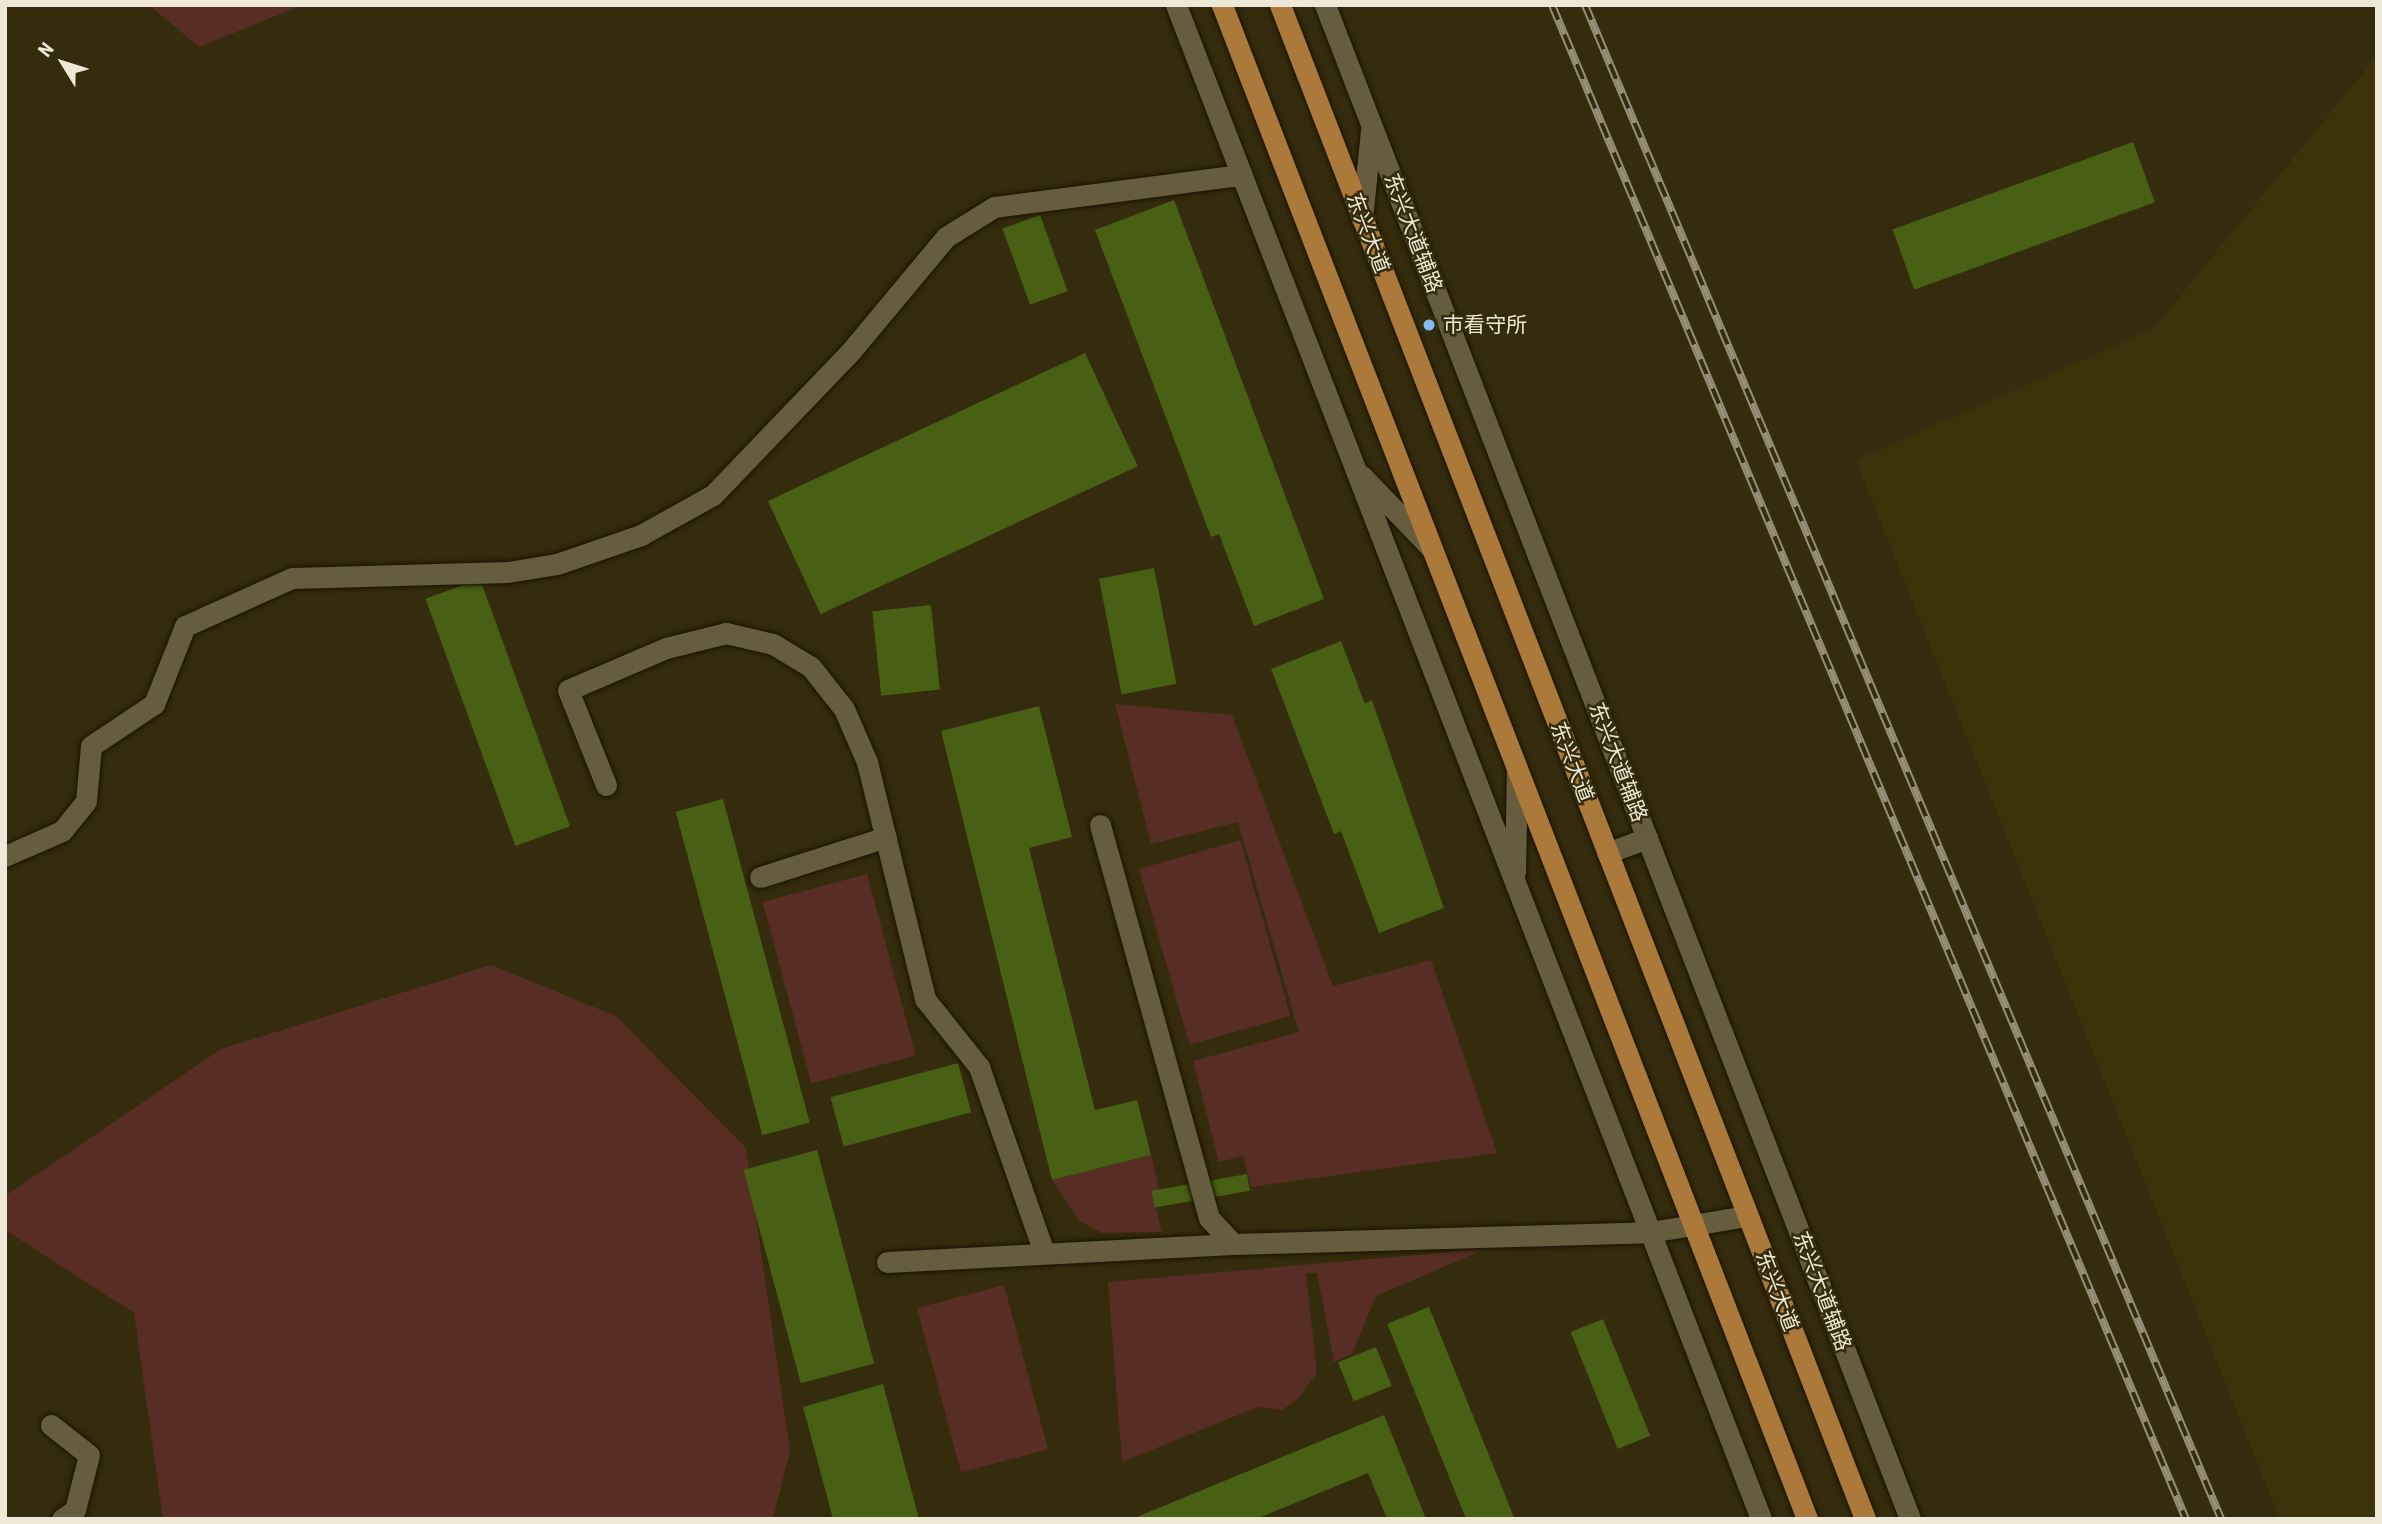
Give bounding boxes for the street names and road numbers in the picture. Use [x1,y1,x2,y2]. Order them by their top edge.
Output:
street label: 东兴大道辅路 [1379,170,1447,296]
street label: 东兴大道 [1341,189,1395,277]
street label: 东兴大道辅路 [1584,699,1652,825]
street label: 东兴大道 [1545,718,1599,806]
street label: 东兴大道辅路 [1788,1228,1856,1354]
street label: 东兴大道 [1750,1247,1804,1335]

